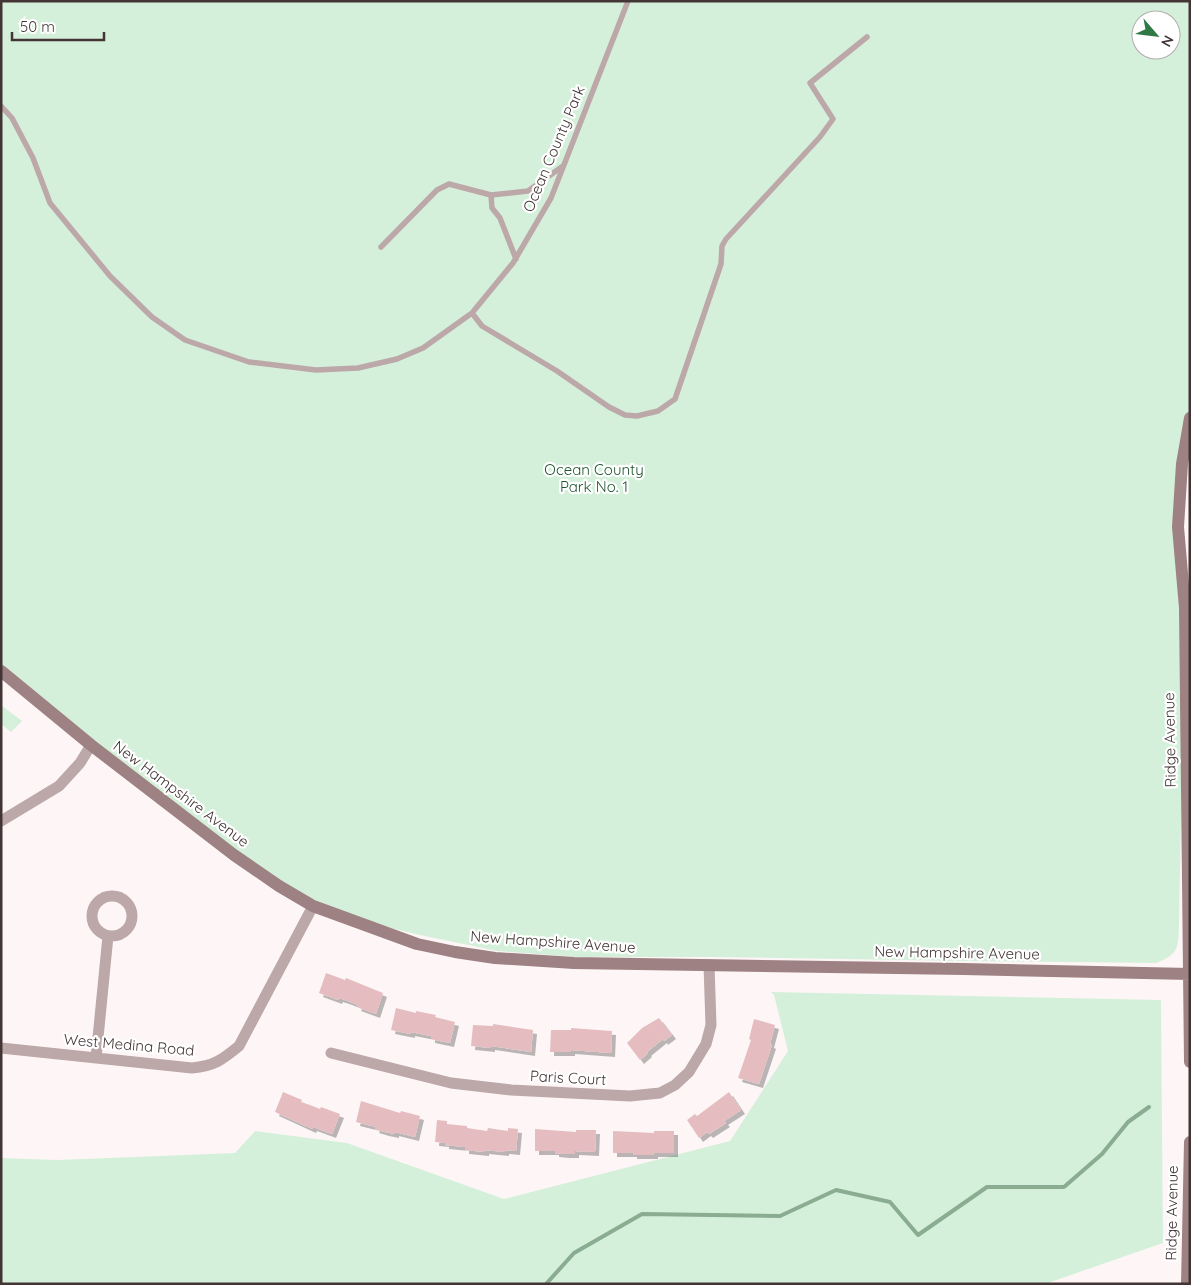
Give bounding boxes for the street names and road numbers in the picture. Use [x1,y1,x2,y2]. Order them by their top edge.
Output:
street label: Ocean County Park [518,83,589,215]
street label: Ridge Avenue [1159,692,1180,788]
street label: New Hampshire Avenue [109,736,253,851]
street label: New Hampshire Avenue [470,926,636,957]
street label: New Hampshire Avenue [874,942,1040,963]
street label: West Medina Road [63,1029,195,1060]
street label: Paris Court [529,1066,607,1089]
street label: Ridge Avenue [1161,1165,1182,1261]

